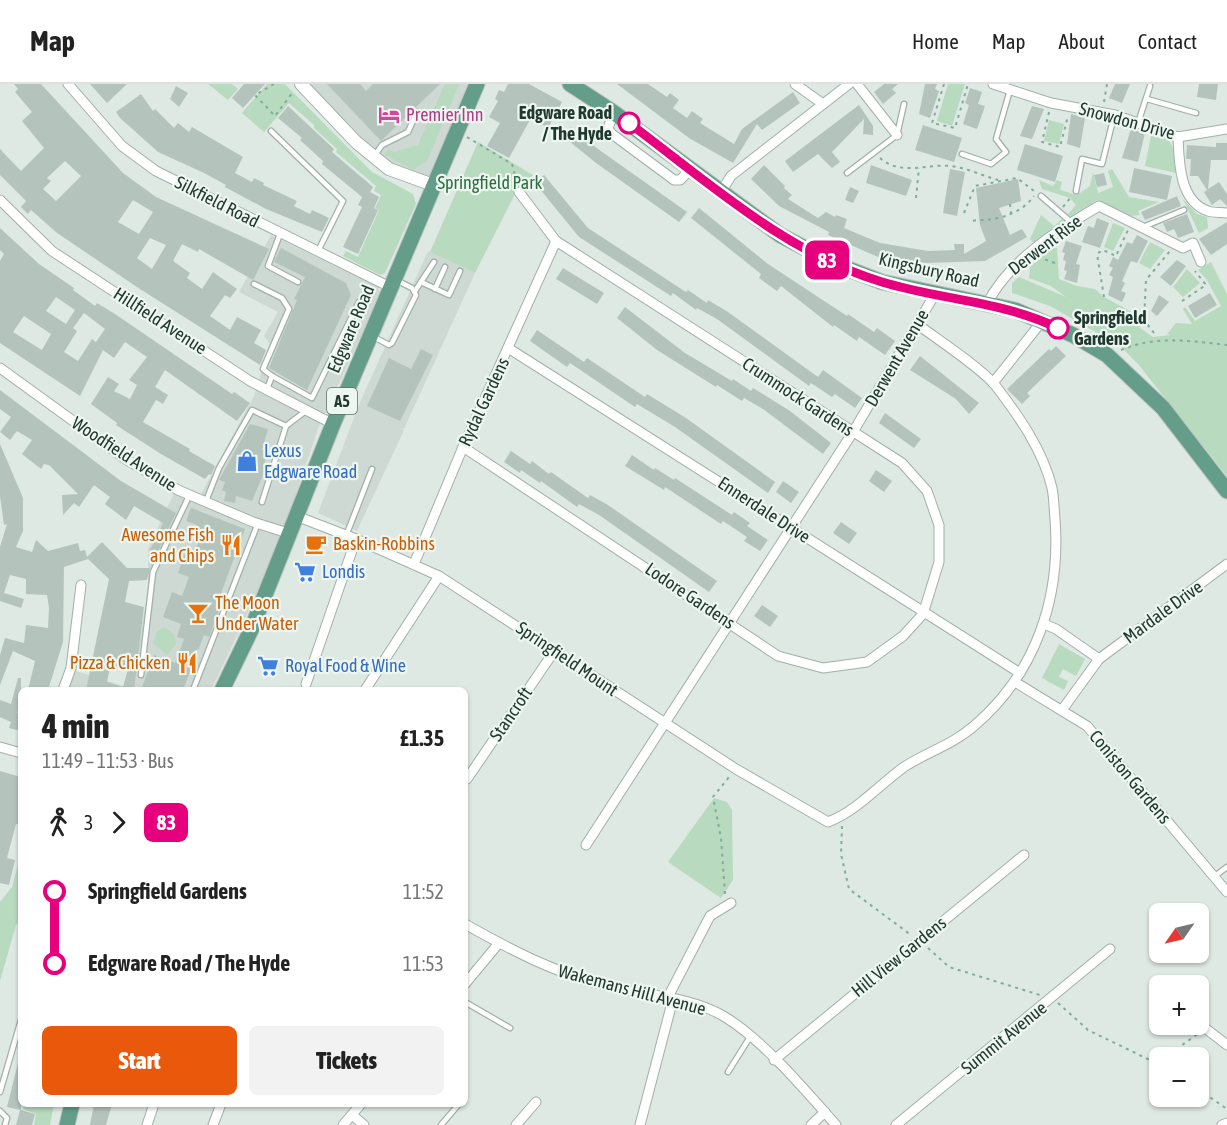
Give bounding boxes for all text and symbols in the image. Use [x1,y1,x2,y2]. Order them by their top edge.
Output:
text: Map [30,25,75,57]
text: Home [912,29,959,53]
text: Map [992,29,1026,53]
text: About [1059,29,1105,53]
text: Contact [1138,29,1197,53]
street label: Snowdon Drive [1077,98,1177,143]
place label: Edgware Road / The Hyde [519,102,612,144]
hotel icon: Premier Inn [377,103,401,127]
place label: Premier Inn [406,104,483,125]
marker: Edgware Road / The Hyde [618,112,640,134]
street label: Silkfield Road [172,171,263,232]
park label: Springfield Park [438,172,543,193]
street label: Derwent Rise [1004,210,1086,279]
line badge: 83 [800,240,854,279]
text: 83 [817,248,837,272]
street label: Kingsbury Road [877,248,981,291]
street label: Edgware Road [323,282,378,376]
street label: Hillfield Avenue [110,283,211,358]
street label: Derwent Avenue [860,306,933,410]
place label: Springfield Gardens [1074,307,1146,349]
marker: Springfield Gardens [1047,317,1069,339]
street label: Crummock Gardens [739,353,858,440]
street label: Rydal Gardens [454,354,513,449]
road number: A5 [327,388,357,414]
street label: Woodfield Avenue [68,412,181,495]
place label: Lexus Edgware Road [264,440,357,482]
shop icon: Lexus Edgware Road [235,449,259,473]
street label: Ennerdale Drive [714,472,814,547]
place label: Awesome Fish and Chips [122,524,214,566]
cafe icon: Baskin-Robbins [304,532,328,556]
restaurant icon: Awesome Fish and Chips [219,533,243,557]
place label: Baskin-Robbins [333,533,435,554]
street label: Lodore Gardens [642,558,739,633]
supermarket icon: Londis [293,560,317,584]
place label: Londis [322,561,365,582]
street label: Mardale Drive [1119,576,1206,647]
place label: The Moon Under Water [215,592,299,634]
bar icon: The Moon Under Water [186,601,210,625]
street label: Springfield Mount [512,617,622,700]
restaurant icon: Pizza & Chicken [175,651,199,675]
place label: Pizza & Chicken [70,652,170,673]
supermarket icon: Royal Food & Wine [256,654,280,678]
place label: Royal Food & Wine [285,655,406,676]
street label: Stancroft [485,683,536,745]
text: 4 min [42,707,109,745]
text: £1.35 [400,725,444,751]
street label: Coniston Gardens [1085,726,1176,828]
text: 11:49 – 11:53 · Bus [42,749,174,772]
icon: walk [42,806,75,839]
icon: forward [102,806,135,839]
text: 83 [156,810,176,834]
text: 3 [84,811,93,834]
text: Springfield Gardens [88,878,247,904]
text: 11:52 [403,880,444,903]
north arrow [1149,903,1209,963]
map controls [1149,903,1209,1107]
street label: Hill View Gardens [847,912,950,1001]
text: Edgware Road / The Hyde [88,950,290,976]
text: 11:53 [403,952,444,975]
street label: Wakemans Hill Avenue [556,960,708,1019]
button: + [1149,975,1209,1035]
street label: Summit Avenue [957,997,1051,1078]
button: Start [42,1026,237,1095]
button: Tickets [249,1026,444,1095]
button: − [1149,1047,1209,1107]

